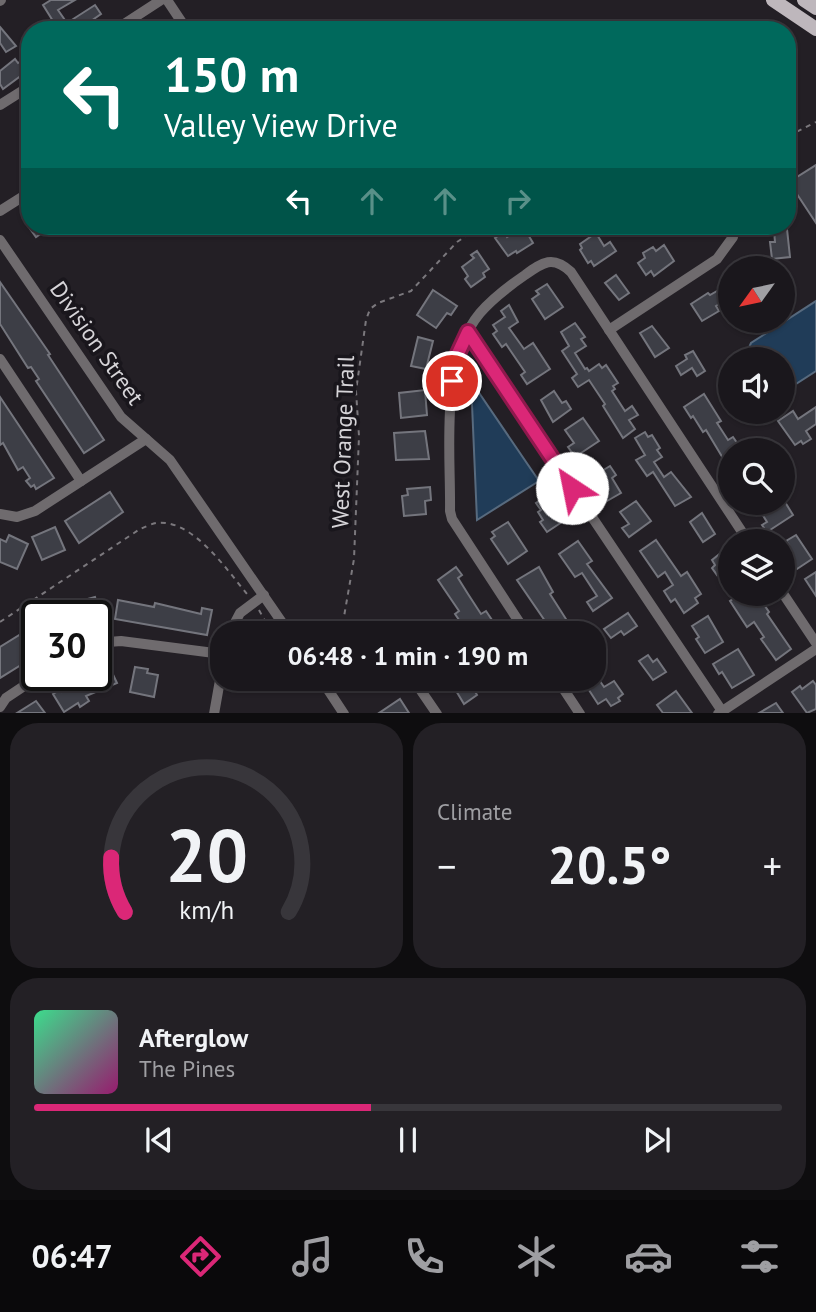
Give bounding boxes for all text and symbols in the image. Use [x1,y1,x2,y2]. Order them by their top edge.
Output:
text: 150 m [164,42,299,106]
icon: left [49,49,140,140]
text: Valley View Drive [164,104,398,146]
icon: left [280,182,318,220]
icon: ahead [353,182,391,220]
icon: ahead [426,182,464,220]
icon: right [499,182,537,220]
north arrow [718,256,794,332]
map controls [718,256,795,606]
street label: Division Street [44,275,151,410]
button: sound [718,347,795,424]
pin [422,351,482,411]
street label: West Orange Trail [325,355,360,529]
icon: arrive [433,362,471,400]
button: search [718,438,795,515]
position arrow [535,451,609,525]
button: layers [718,529,795,606]
speed limit sign: 30 [21,600,112,691]
text: 06:48 · 1 min · 190 m [288,639,528,672]
text: Climate [437,797,512,826]
text: 20 [165,808,248,902]
text: 20.5° [548,831,671,898]
text: − [437,841,456,890]
text: + [763,841,782,890]
text: km/h [179,893,234,925]
text: Afterglow [139,1021,248,1054]
text: The Pines [139,1054,235,1083]
icon: previous [140,1121,178,1159]
icon: pause [389,1121,427,1159]
icon: next [638,1121,676,1159]
icon: directions [176,1232,225,1281]
icon: music [288,1232,337,1281]
icon: phone [400,1232,449,1281]
icon: climate [512,1232,561,1281]
icon: car [624,1232,673,1281]
icon: filters [735,1232,784,1281]
text: 06:47 [31,1235,113,1277]

